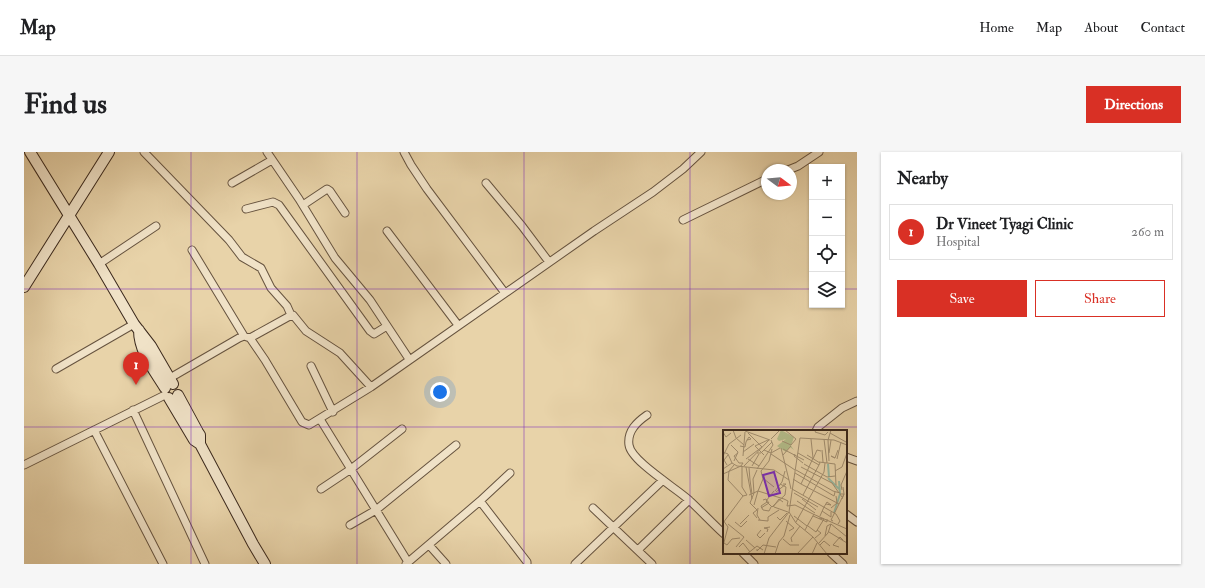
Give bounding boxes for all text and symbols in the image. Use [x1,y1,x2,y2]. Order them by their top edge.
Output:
text: Map [20,16,56,40]
text: Home [979,19,1014,36]
text: Map [1036,19,1062,36]
text: About [1084,19,1118,36]
text: Contact [1140,19,1185,36]
button: Directions [1086,86,1181,123]
text: Find us [24,87,107,122]
north arrow [761,164,797,200]
map controls [809,164,845,308]
button: + [809,164,845,200]
text: Nearby [897,168,948,189]
button: − [809,200,845,236]
text: Dr Vineet Tyagi Clinic [936,215,1073,234]
text: 1 [909,224,913,240]
text: 260 m [1131,224,1164,240]
text: Hospital [936,234,980,250]
button: locate [809,236,845,272]
button: layers [809,272,845,308]
button: Save [897,280,1027,317]
button: Share [1035,280,1165,317]
pin: 1 [123,352,149,385]
your location [430,382,450,402]
inset map [723,430,847,554]

